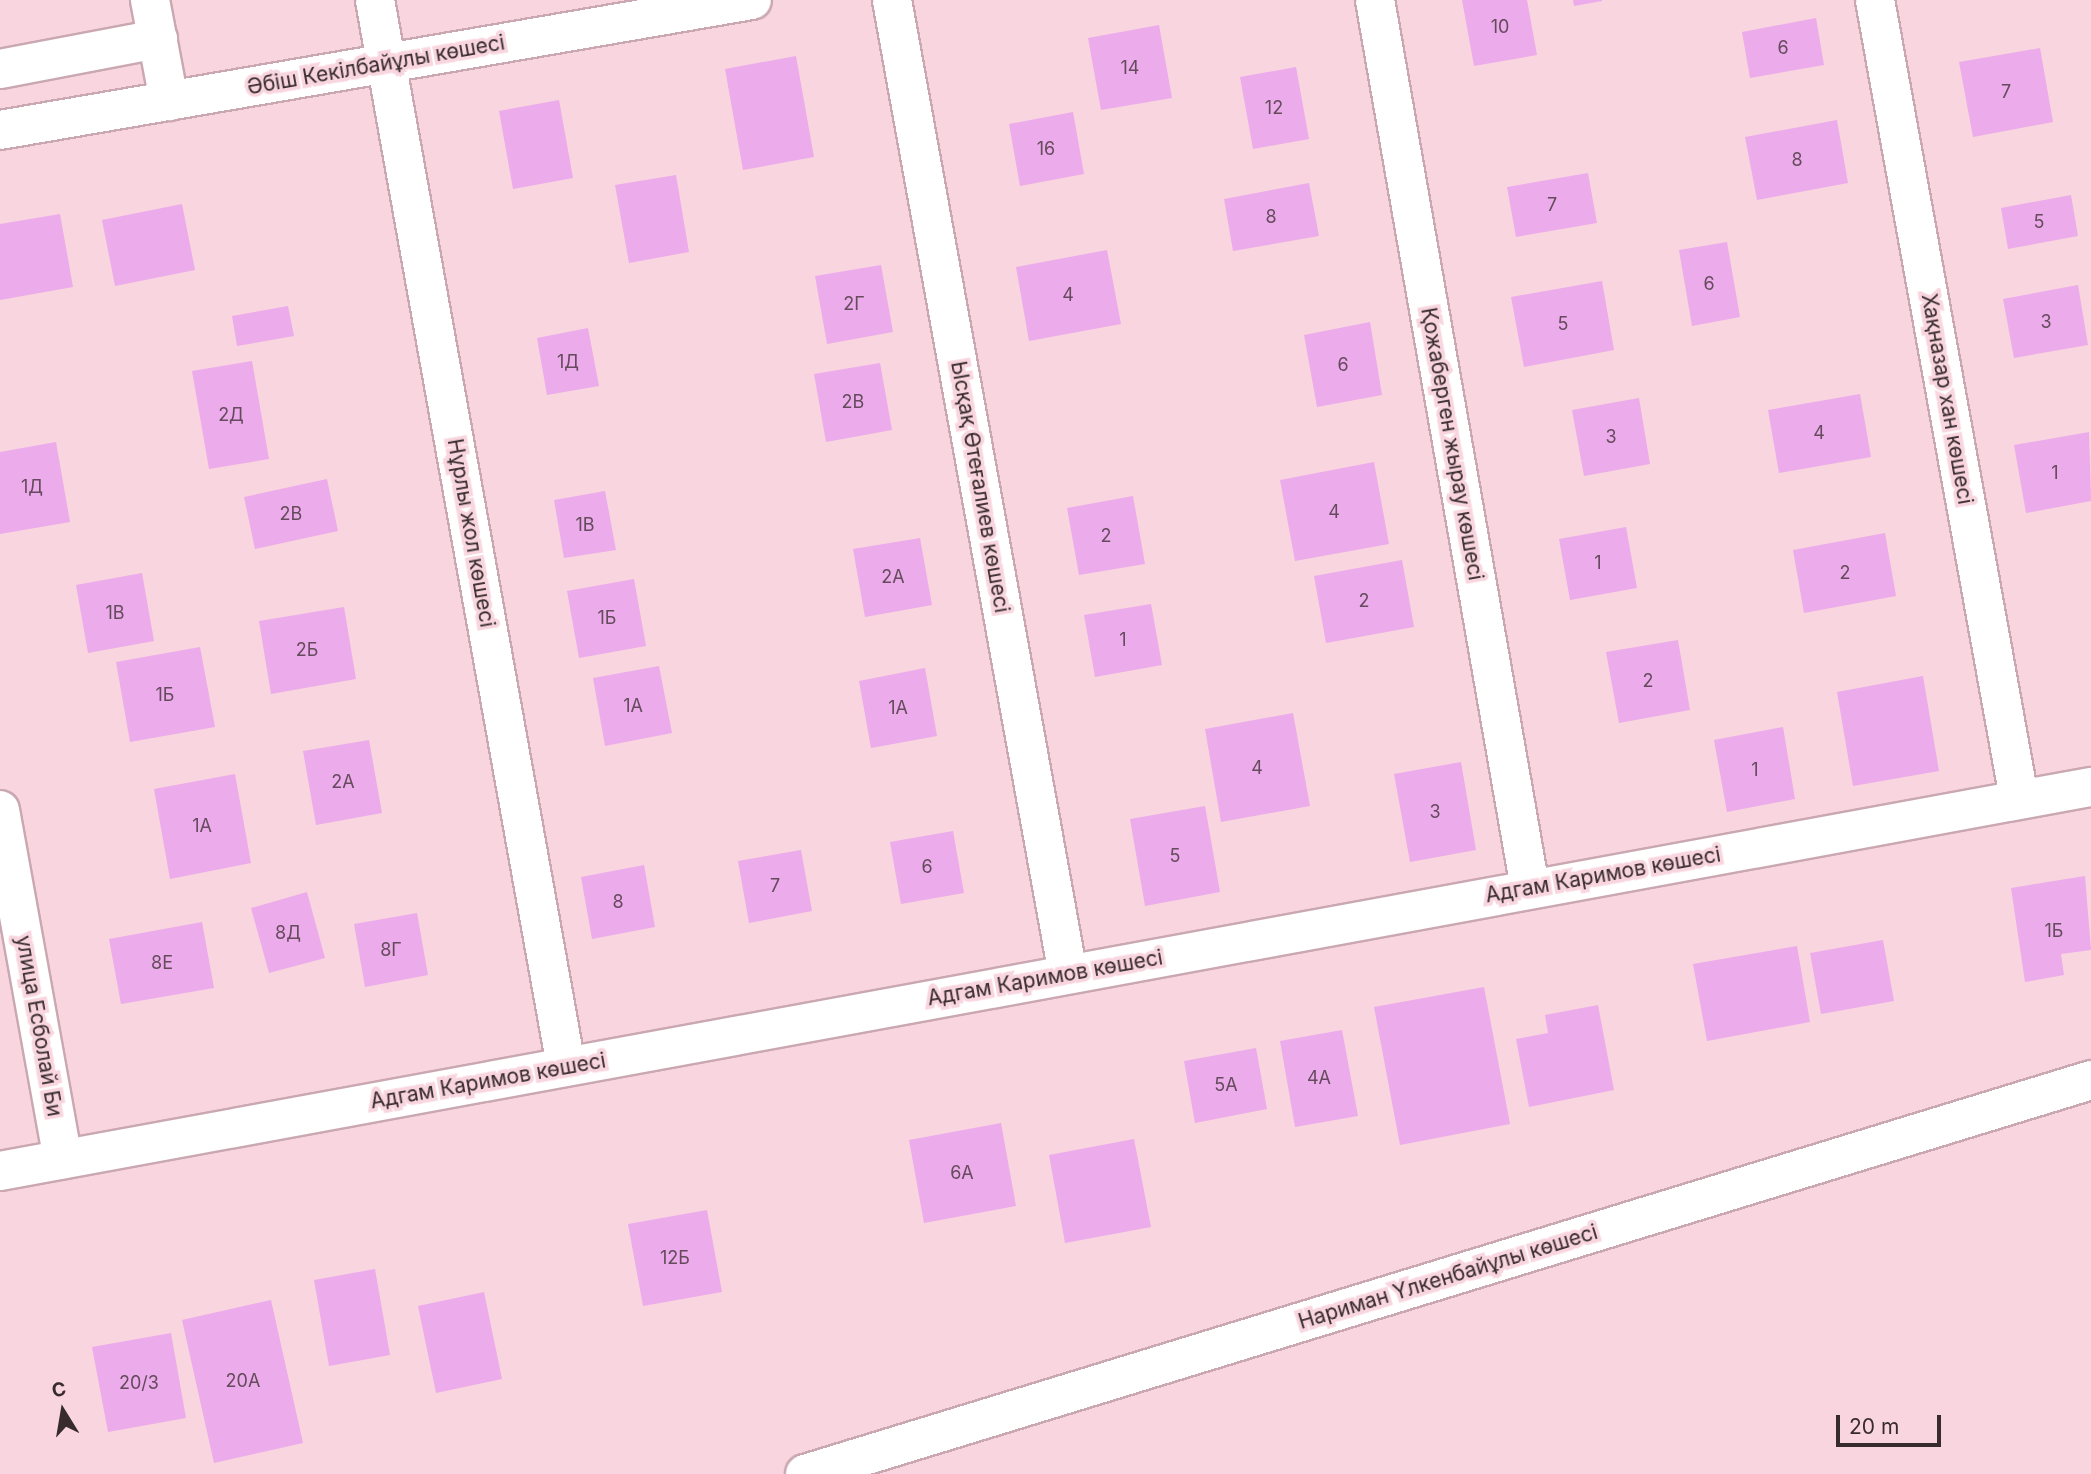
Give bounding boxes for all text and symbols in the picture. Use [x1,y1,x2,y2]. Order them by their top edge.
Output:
house number: 10 [1491,16,1509,38]
street label: Әбіш Кекілбайұлы көшесі [245,30,507,100]
house number: 6 [1777,37,1789,59]
house number: 14 [1121,57,1139,79]
house number: 7 [2001,81,2011,103]
house number: 12 [1265,97,1283,119]
house number: 16 [1037,138,1055,160]
house number: 8 [1791,149,1803,171]
house number: 7 [1547,194,1557,216]
house number: 8 [1265,206,1277,228]
house number: 5 [2034,211,2044,233]
house number: 6 [1703,273,1715,295]
house number: 4 [1062,284,1074,306]
street label: Хақназар хан көшесі [1916,292,1978,506]
house number: 2Г [843,293,865,315]
street label: Қожаберген жырау көшесі [1416,306,1488,582]
house number: 3 [2040,311,2052,333]
house number: 5 [1558,313,1568,335]
house number: 1Д [557,351,579,373]
house number: 6 [1337,354,1349,376]
street label: Ысқақ Өтеғалиев көшесі [945,359,1015,615]
house number: 2В [842,391,864,413]
house number: 2Д [218,404,244,426]
house number: 4 [1813,422,1825,444]
house number: 3 [1605,426,1617,448]
street label: Нұрлы жол көшесі [442,437,500,629]
house number: 1 [2051,462,2059,484]
house number: 1Д [21,476,43,498]
house number: 4 [1328,501,1340,523]
house number: 2В [280,503,302,525]
house number: 1В [575,514,595,536]
house number: 2 [1101,525,1111,547]
house number: 1 [1594,552,1602,574]
house number: 2 [1840,562,1850,584]
house number: 2А [881,566,905,588]
house number: 2 [1359,590,1369,612]
house number: 1В [105,602,125,624]
house number: 1Б [598,607,616,629]
house number: 1 [1119,629,1127,651]
house number: 2Б [296,639,318,661]
house number: 2 [1643,670,1653,692]
house number: 1Б [156,684,174,706]
house number: 1А [623,695,643,717]
house number: 1А [888,697,908,719]
house number: 4 [1251,757,1263,779]
house number: 1 [1751,759,1759,781]
house number: 2А [331,771,355,793]
house number: 3 [1429,801,1441,823]
house number: 1А [192,815,212,837]
street label: Адгам Каримов көшесі [1483,842,1723,908]
house number: 5 [1170,845,1180,867]
house number: 6 [921,856,933,878]
house number: 7 [770,875,780,897]
house number: 8 [612,891,624,913]
house number: 1Б [2045,920,2063,942]
house number: 8Д [275,922,301,944]
street label: улица Есболай Би [11,933,67,1119]
house number: 8Г [380,939,402,961]
street label: Адгам Каримов көшесі [925,945,1165,1011]
house number: 8Е [151,952,173,974]
street label: Адгам Каримов көшесі [368,1048,608,1114]
house number: 4А [1307,1067,1331,1089]
house number: 5А [1214,1074,1238,1096]
house number: 6А [950,1162,974,1184]
street label: Нариман Үлкенбайұлы көшесі [1295,1219,1601,1335]
house number: 12Б [660,1247,690,1269]
house number: 20А [226,1370,260,1392]
house number: 20/3 [119,1372,159,1394]
north arrow [28,1376,98,1446]
text: С [50,1377,68,1403]
scale bar [1839,1400,1944,1444]
text: 20 m [1849,1414,1899,1439]

